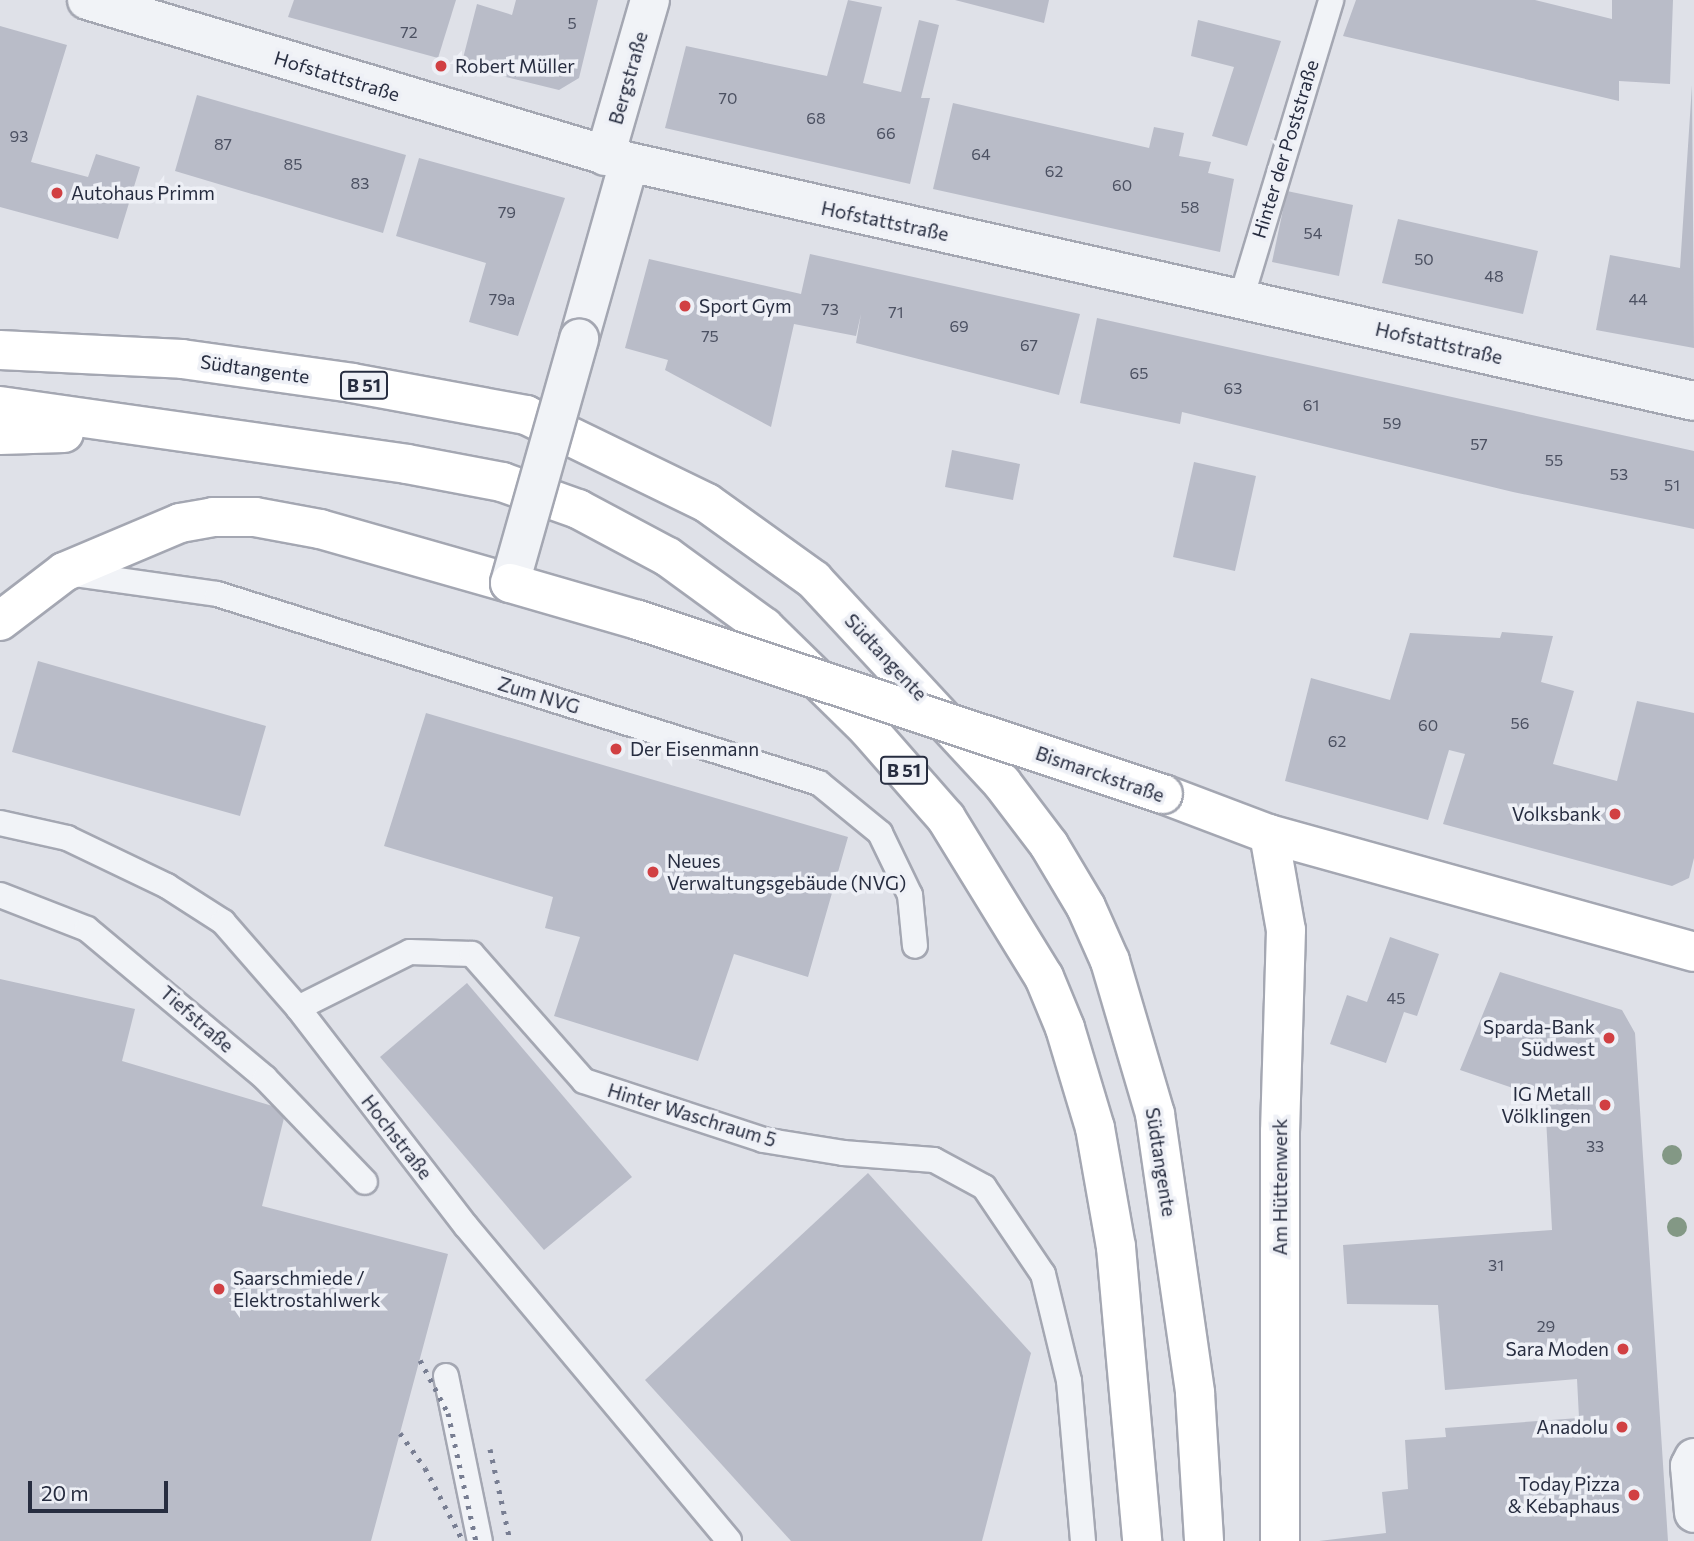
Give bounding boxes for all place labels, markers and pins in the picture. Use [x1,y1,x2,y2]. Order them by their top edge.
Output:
place label: Robert Müller [455,55,575,77]
marker: Robert Müller [433,58,449,74]
place label: Autohaus Primm [71,182,215,204]
marker: Autohaus Primm [49,185,65,201]
place label: Sport Gym [699,295,792,317]
marker: Sport Gym [677,298,693,314]
place label: Der Eisenmann [630,738,759,760]
marker: Der Eisenmann [608,741,624,757]
place label: Volksbank [1512,803,1601,825]
marker: Volksbank [1607,806,1623,822]
place label: Neues Verwaltungsgebäude (NVG) [667,850,906,894]
marker: Neues Verwaltungsgebäude (NVG) [645,864,661,880]
place label: Sparda-Bank Südwest [1483,1016,1595,1060]
marker: Sparda-Bank Südwest [1601,1030,1617,1046]
place label: IG Metall Völklingen [1501,1083,1591,1127]
marker: IG Metall Völklingen [1597,1097,1613,1113]
place label: Saarschmiede / Elektrostahlwerk [233,1267,380,1311]
marker: Saarschmiede / Elektrostahlwerk [211,1281,227,1297]
place label: Sara Moden [1506,1338,1609,1360]
marker: Sara Moden [1615,1341,1631,1357]
place label: Anadolu [1536,1416,1608,1438]
marker: Anadolu [1614,1419,1630,1435]
place label: Today Pizza & Kebaphaus [1508,1473,1620,1517]
marker: Today Pizza & Kebaphaus [1626,1487,1642,1503]

